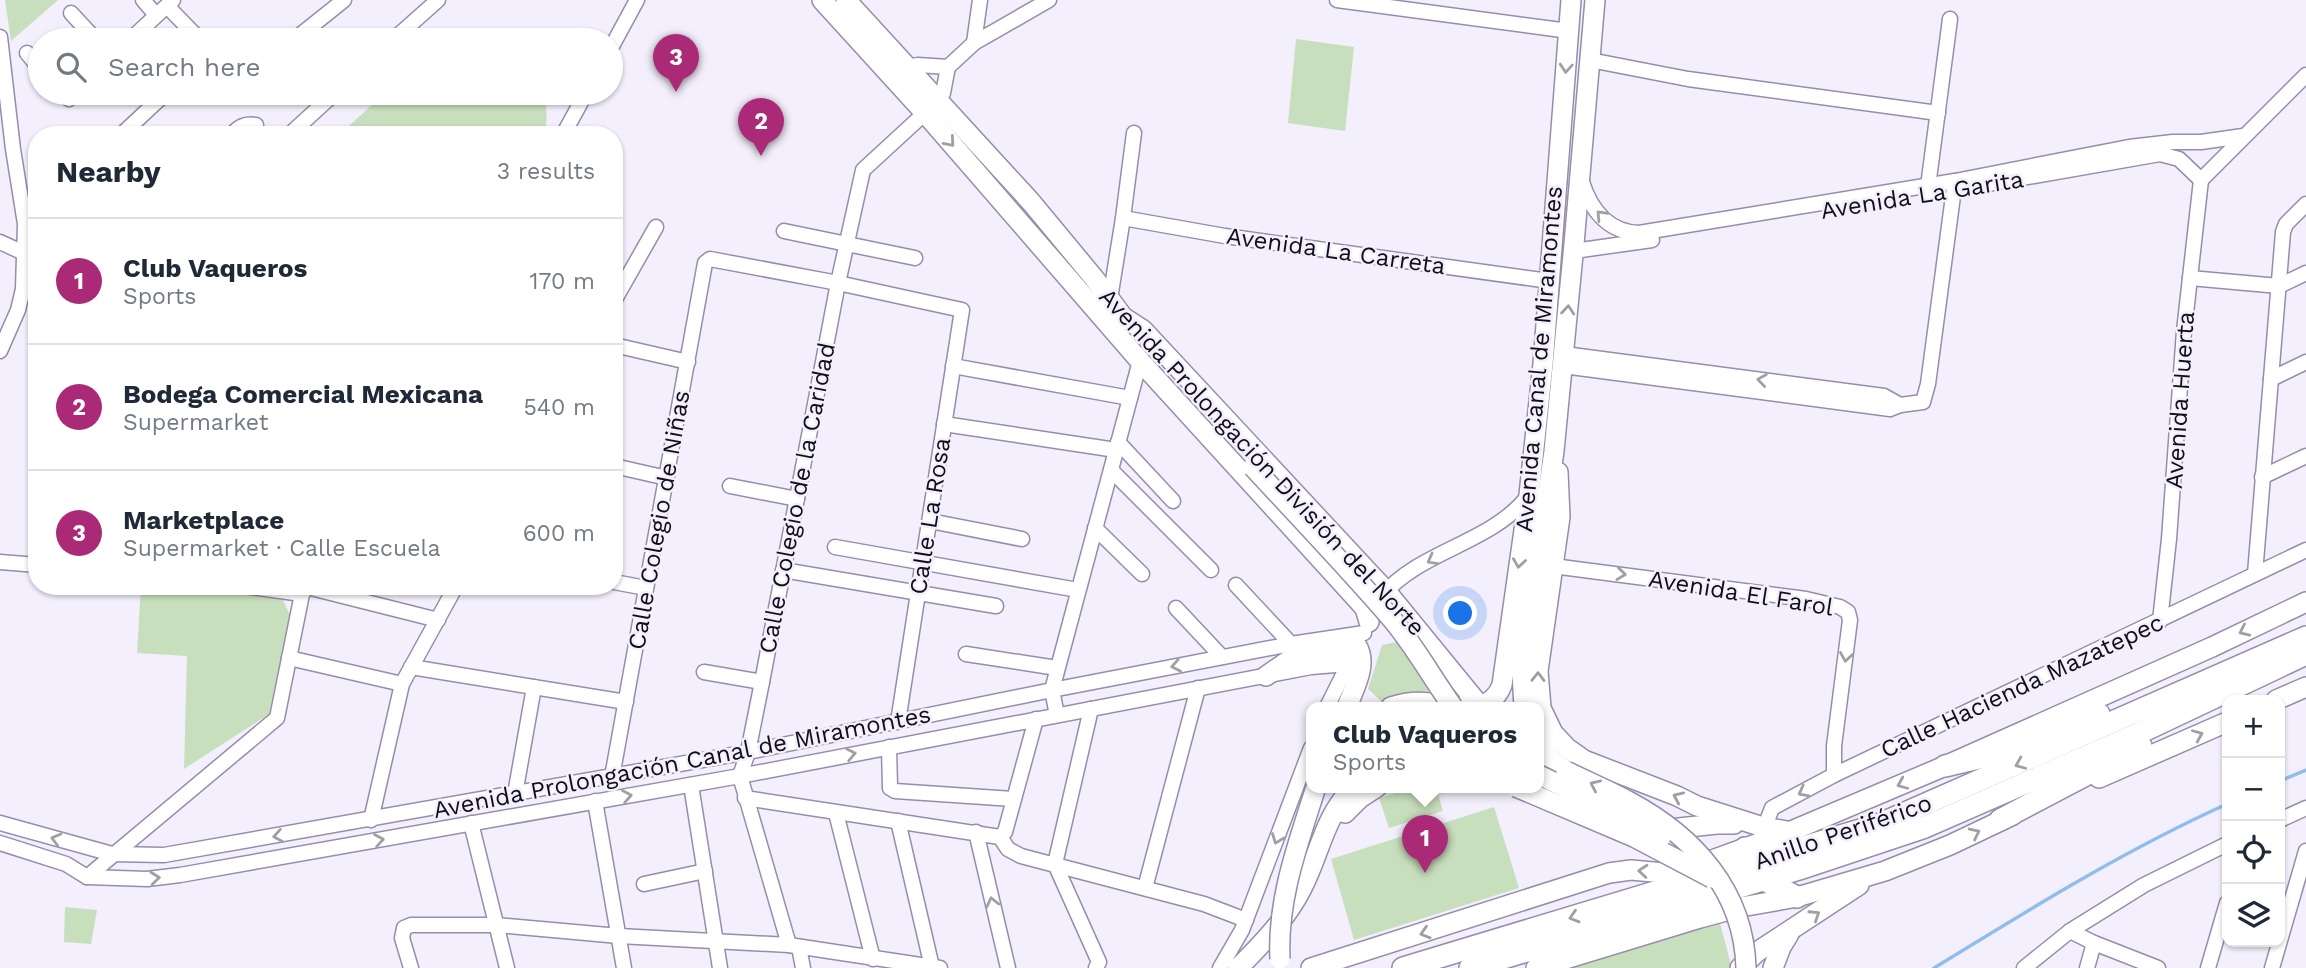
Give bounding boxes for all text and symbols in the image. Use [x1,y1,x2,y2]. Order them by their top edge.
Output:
search box [28,28,623,105]
pin: 3 [653,34,699,92]
icon: search [52,48,90,86]
text: Search here [108,52,260,82]
one-way arrow [1559,63,1574,74]
pin: 2 [738,98,784,156]
one-way arrow [942,134,954,147]
text: Nearby [56,154,161,189]
text: 3 results [497,158,595,185]
street label: Avenida La Garita [1818,165,2026,225]
street label: Avenida Canal de Miramontes [1510,185,1568,533]
one-way arrow [1597,211,1609,224]
street label: Avenida La Carreta [1225,222,1447,280]
text: Club Vaqueros [123,253,307,283]
text: 1 [74,268,84,295]
text: 170 m [530,268,595,295]
street label: Avenida Prolongación División del Norte [1093,282,1431,642]
text: Sports [123,283,196,310]
one-way arrow [1560,304,1575,315]
street label: Avenida Huerta [2160,310,2200,490]
street label: Calle Colegio de la Caridad [753,340,841,656]
one-way arrow [1756,373,1767,388]
text: Bodega Comercial Mexicana [123,379,483,409]
street label: Calle Colegio de Niñas [622,388,696,652]
text: 2 [72,394,86,421]
text: 540 m [523,394,595,421]
text: Supermarket [123,409,268,436]
street label: Calle La Rosa [904,436,956,596]
text: Marketplace [123,505,284,535]
text: 3 [72,520,86,547]
text: 600 m [523,520,595,547]
text: Supermarket · Calle Escuela [123,535,440,562]
one-way arrow [1427,552,1440,565]
one-way arrow [1512,557,1527,569]
street label: Avenida El Farol [1646,565,1836,622]
one-way arrow [1615,567,1627,582]
your location [1443,596,1477,630]
street label: Calle Hacienda Mazatepec [1876,608,2168,764]
one-way arrow [2239,623,2251,637]
one-way arrow [1839,651,1854,663]
one-way arrow [1170,658,1182,673]
one-way arrow [1531,671,1546,682]
map controls [2222,695,2285,947]
button: + [2222,695,2285,758]
street label: Avenida Prolongación Canal de Miramontes [431,700,933,824]
popup [1306,702,1544,793]
text: Club Vaqueros [1333,719,1517,749]
one-way arrow [2191,729,2203,743]
one-way arrow [845,748,857,763]
text: Sports [1333,749,1406,776]
one-way arrow [2014,755,2026,769]
button: − [2222,758,2285,821]
one-way arrow [1897,776,1910,790]
one-way arrow [1590,779,1602,793]
one-way arrow [1798,783,1810,797]
one-way arrow [621,789,633,804]
street label: Anillo Periférico [1751,789,1935,875]
one-way arrow [1673,791,1685,805]
pin: 1 [1402,815,1448,873]
button: locate [2222,821,2285,884]
one-way arrow [1968,827,1980,841]
one-way arrow [273,828,285,843]
one-way arrow [50,833,62,847]
one-way arrow [373,833,385,848]
one-way arrow [1271,833,1285,845]
one-way arrow [1637,864,1648,879]
one-way arrow [150,871,161,886]
button: layers [2222,884,2285,947]
one-way arrow [986,896,1000,908]
one-way arrow [1568,909,1580,924]
one-way arrow [1808,910,1821,923]
one-way arrow [1419,924,1431,939]

